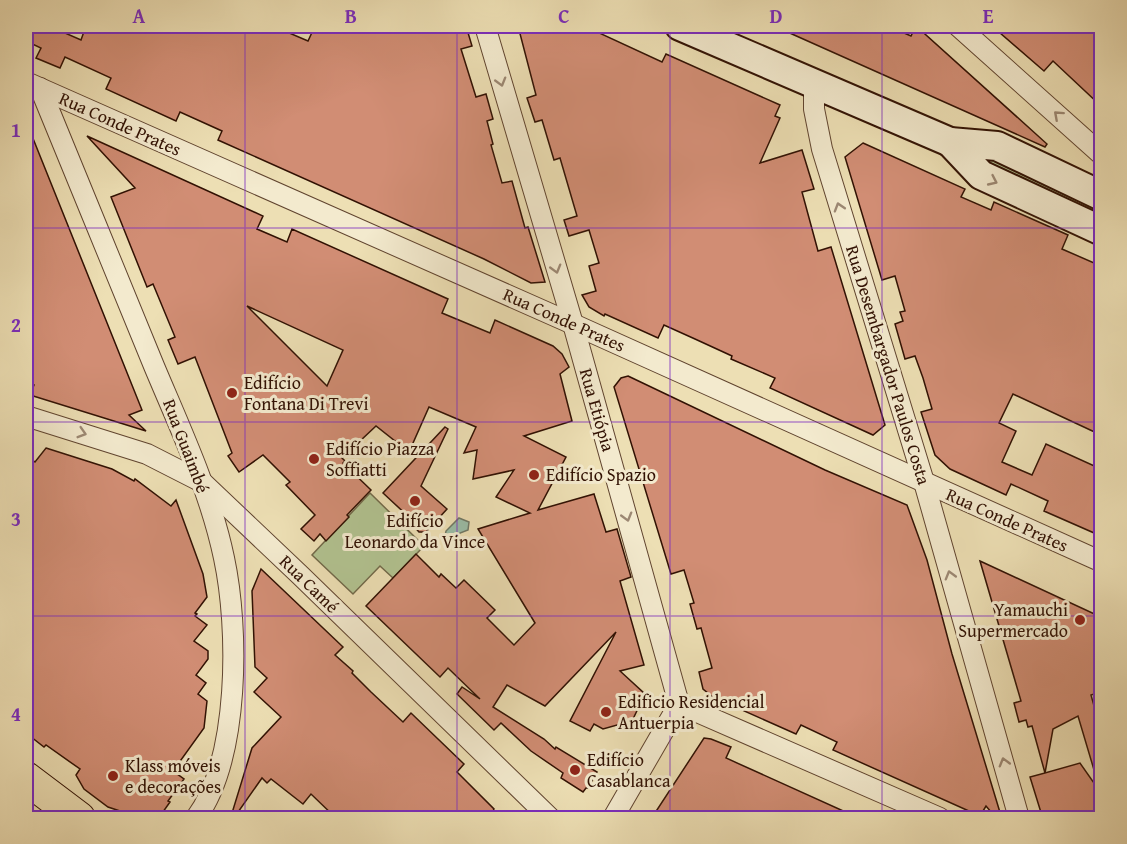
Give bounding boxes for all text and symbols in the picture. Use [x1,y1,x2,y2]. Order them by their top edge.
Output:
text: A [133,1,146,30]
text: B [345,1,357,30]
text: C [558,1,570,30]
text: D [769,1,783,30]
text: E [983,1,994,30]
one-way arrow [494,77,507,87]
street label: Rua Conde Prates [55,85,186,163]
one-way arrow [1054,112,1065,123]
text: 1 [11,115,21,144]
one-way arrow [987,173,998,185]
one-way arrow [834,202,846,213]
street label: Rua Desembargador Paulos Costa [839,242,938,489]
one-way arrow [549,264,562,274]
street label: Rua Conde Prates [499,281,630,359]
text: 2 [11,310,21,339]
street label: Rua Etiópia [573,365,622,455]
place label: Edifício Fontana Di Trevi [244,369,368,417]
marker: Edifício Fontana Di Trevi [225,386,239,400]
street label: Rua Guaimbé [156,395,217,497]
one-way arrow [76,426,86,438]
place label: Edifício Piazza Soffiatti [326,435,435,483]
marker: Edifício Piazza Soffiatti [307,452,321,466]
place label: Edifício Spazio [546,461,656,488]
marker: Edifício Spazio [527,468,541,482]
street label: Rua Conde Prates [942,481,1073,559]
marker: Edifício Leonardo da Vince [408,494,422,508]
text: 3 [11,504,21,533]
place label: Edifício Leonardo da Vince [345,507,485,555]
one-way arrow [619,512,632,522]
street label: Rua Camé [273,548,345,619]
one-way arrow [945,570,958,580]
place label: Yamauchi Supermercado [958,596,1068,644]
marker: Yamauchi Supermercado [1073,613,1087,627]
place label: Edificio Residencial Antuerpia [618,688,765,736]
text: 4 [11,699,21,728]
marker: Edificio Residencial Antuerpia [599,705,613,719]
place label: Edifício Casablanca [587,746,671,794]
place label: Klass móveis e decorações [125,752,221,800]
one-way arrow [998,757,1011,767]
marker: Edifício Casablanca [568,763,582,777]
marker: Klass móveis e decorações [106,769,120,783]

